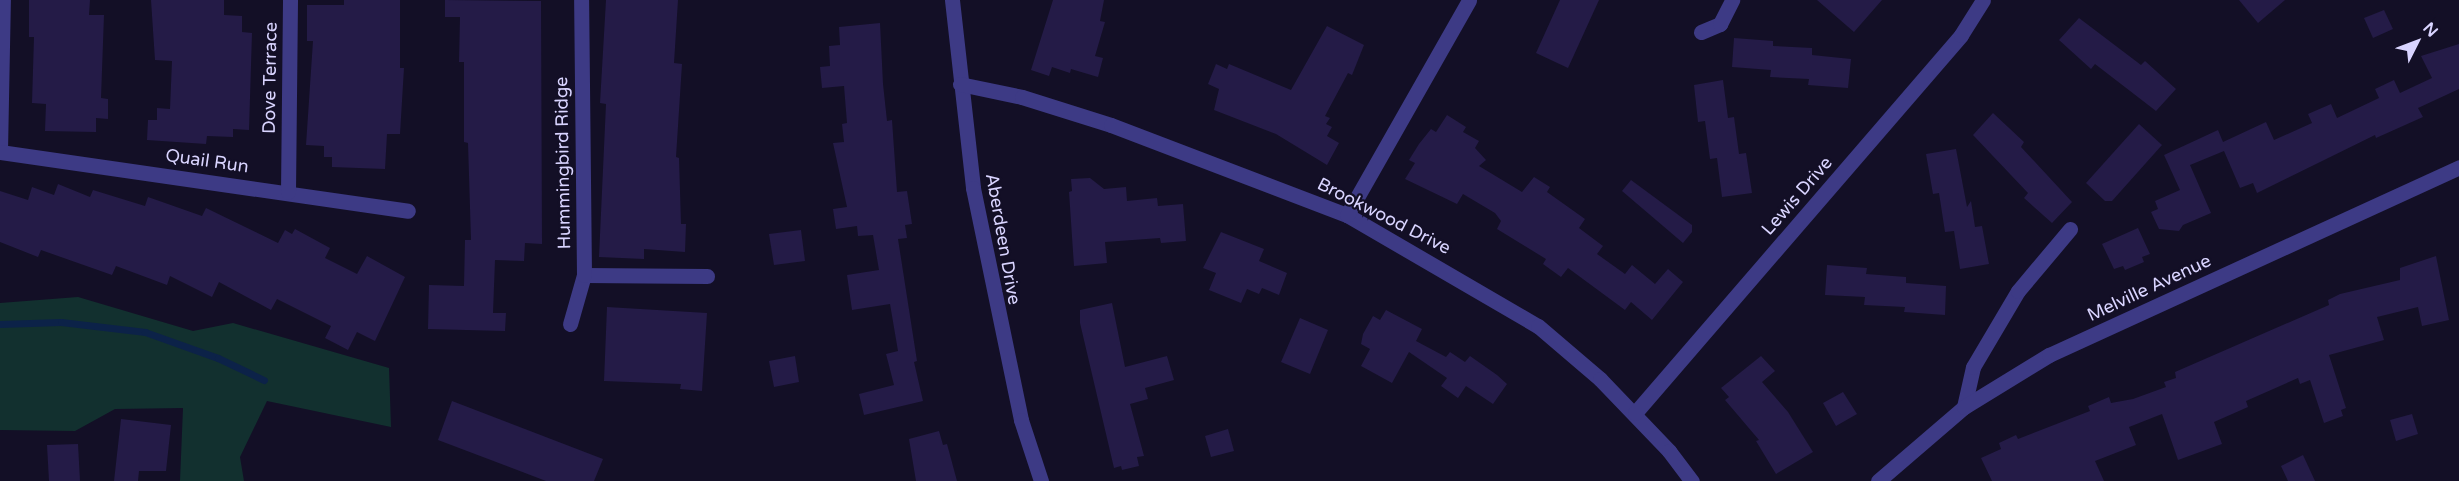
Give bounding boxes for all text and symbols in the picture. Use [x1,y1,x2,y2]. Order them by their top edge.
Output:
north arrow [2387,12,2447,72]
text: N [2419,18,2442,41]
street label: Dove Terrace [258,22,282,134]
street label: Hummingbird Ridge [551,76,575,250]
street label: Quail Run [164,144,250,178]
street label: Lewis Drive [1757,152,1837,240]
street label: Aberdeen Drive [981,172,1025,306]
street label: Brookwood Drive [1314,173,1454,259]
street label: Melville Avenue [2084,250,2214,326]

